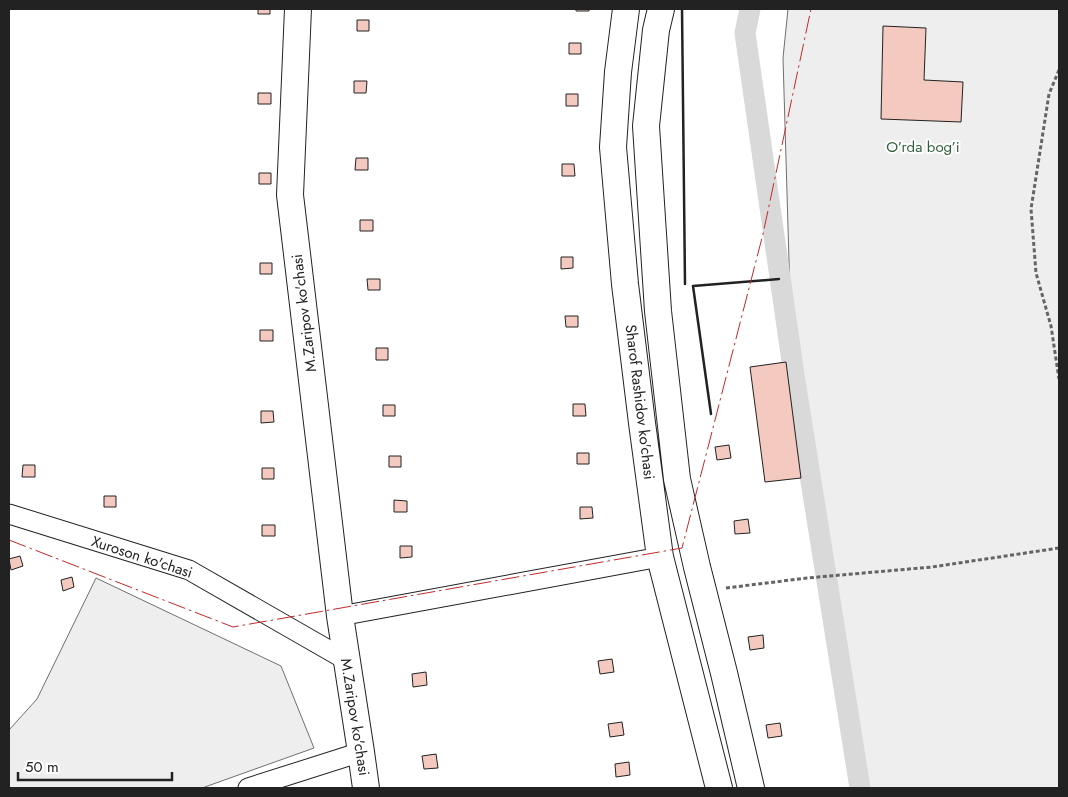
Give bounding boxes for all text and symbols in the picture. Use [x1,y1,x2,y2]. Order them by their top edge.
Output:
park label: O’rda bog’i [886,136,960,158]
street label: M.Zaripov ko'chasi [286,253,322,373]
street label: Sharof Rashidov ko'chasi [620,323,660,481]
street label: Xuroson ko'chasi [89,530,195,584]
street label: M.Zaripov ko'chasi [335,657,375,777]
scale bar [18,750,171,782]
text: 50 m [25,756,59,778]

